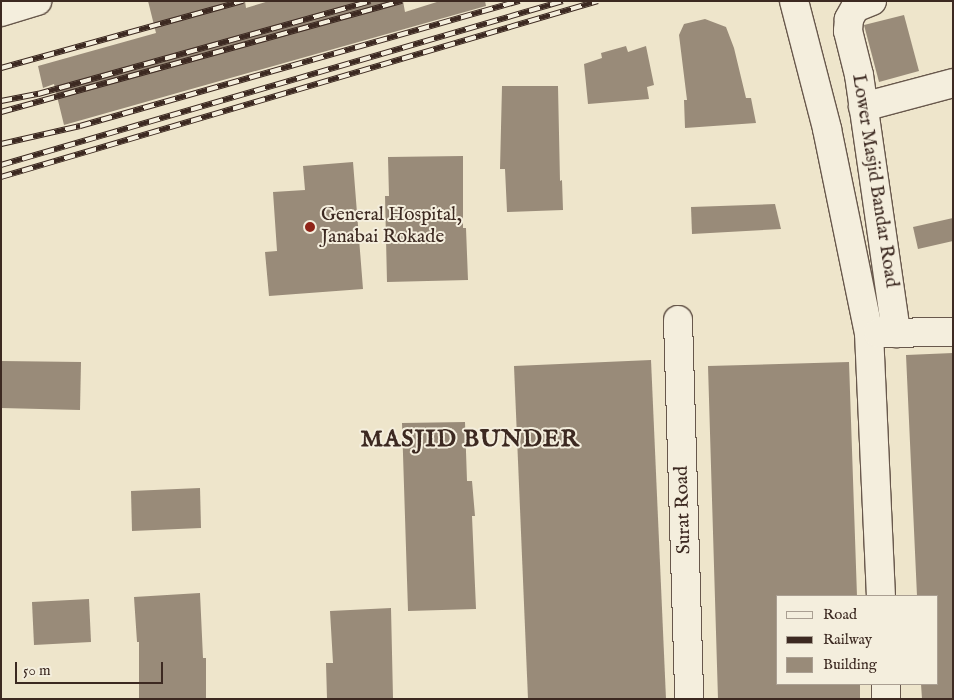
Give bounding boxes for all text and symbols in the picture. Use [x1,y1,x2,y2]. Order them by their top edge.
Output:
street label: Lower Masjid Bandar Road [846,73,902,289]
place label: General Hospital, Janabai Rokade [321,205,462,249]
marker: General Hospital, Janabai Rokade [303,220,317,234]
district label: MASJID BUNDER [359,426,581,454]
street label: Surat Road [671,465,697,555]
legend [776,595,939,685]
text: Road [823,605,857,624]
text: Railway [823,630,872,649]
scale bar [18,652,165,684]
text: Building [823,655,877,674]
text: 50 m [23,661,51,680]

